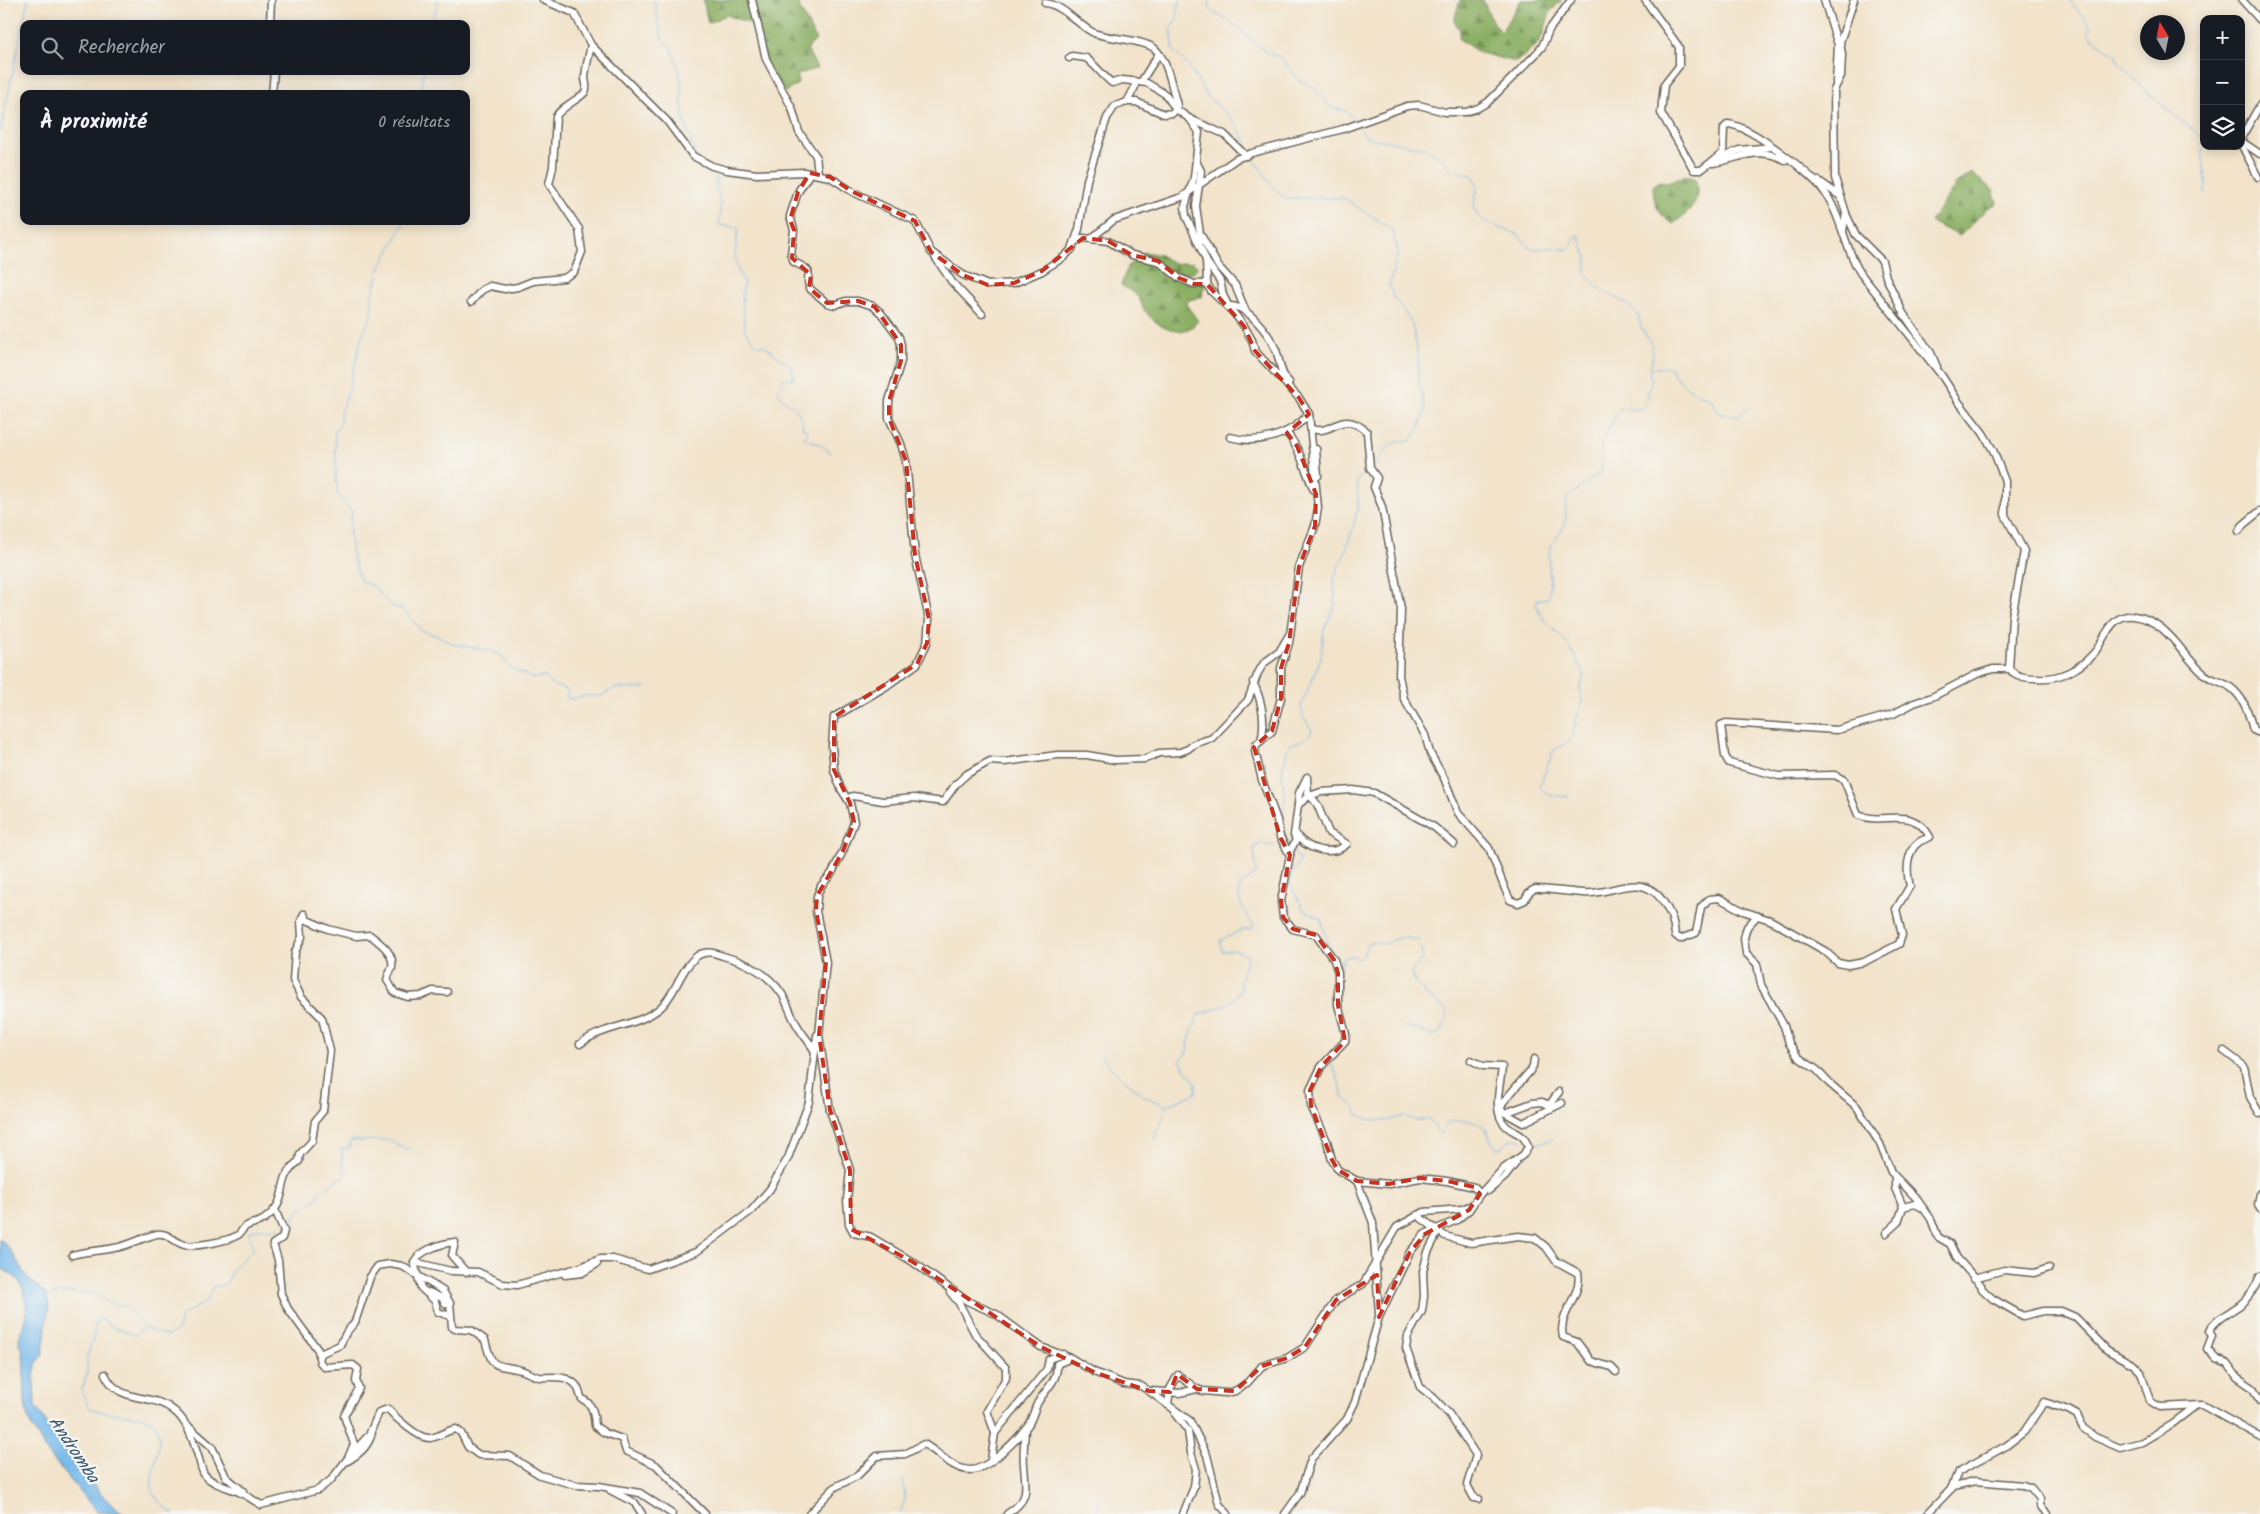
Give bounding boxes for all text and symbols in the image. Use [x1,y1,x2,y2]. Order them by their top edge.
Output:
north arrow [2140,15,2185,60]
map controls [2200,15,2245,150]
button: + [2200,15,2245,60]
search box [20,20,470,75]
text: Rechercher [78,33,165,63]
icon: search [38,34,66,62]
button: − [2200,60,2245,105]
button: layers [2200,105,2245,150]
text: À proximité [40,106,147,139]
text: 0 résultats [378,110,450,135]
water label: Andromba [40,1410,107,1491]

